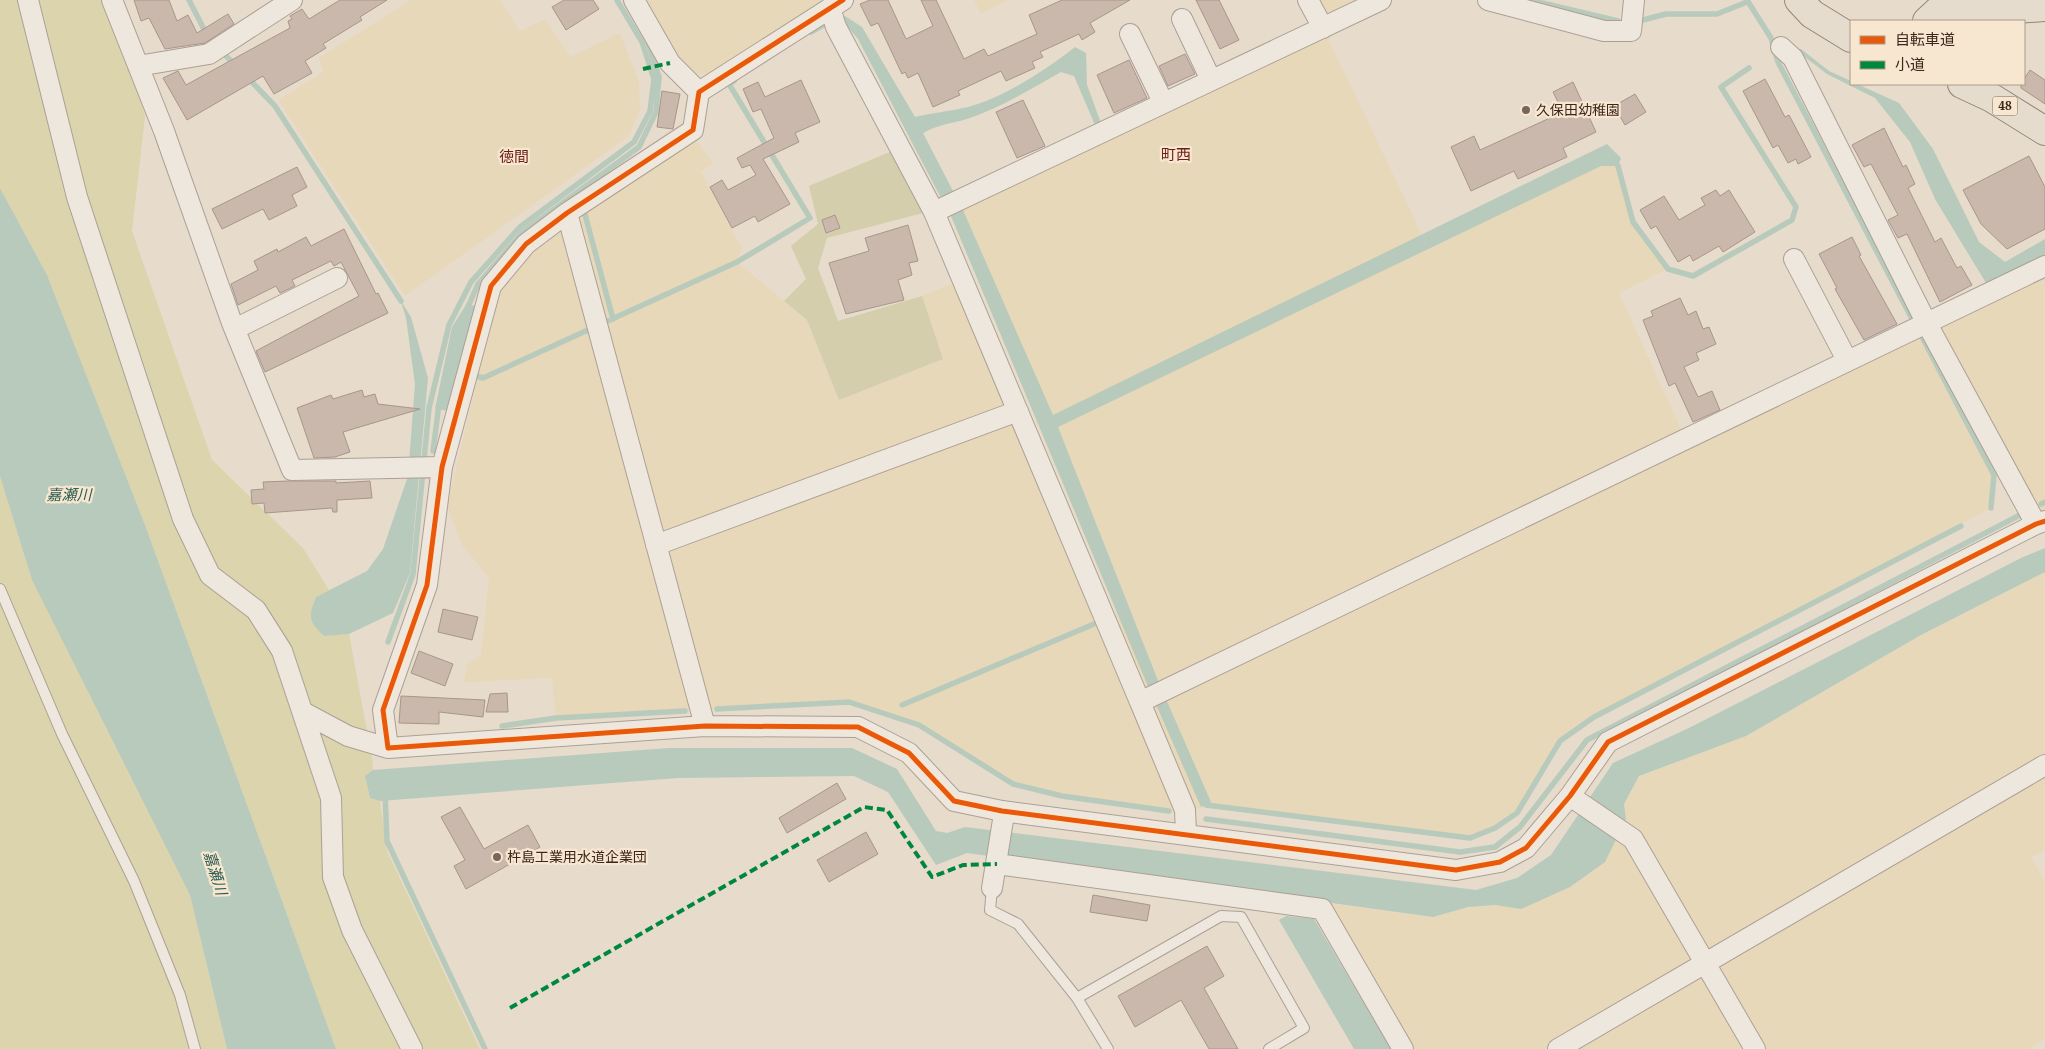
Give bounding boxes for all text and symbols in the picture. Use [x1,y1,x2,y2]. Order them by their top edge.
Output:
legend [1850,20,2025,85]
text: 自転車道 [1895,29,1955,49]
text: 小道 [1895,54,1925,74]
road number: 48 [1992,96,2018,115]
place label: 久保田幼稚園 [1536,100,1620,119]
marker: 久保田幼稚園 [1520,104,1532,116]
district label: 町西 [1161,144,1191,164]
district label: 徳間 [499,146,529,166]
water label: 嘉瀬川 [46,484,93,504]
place label: 杵島工業用水道企業団 [507,847,647,866]
water label: 嘉瀬川 [200,848,233,899]
marker: 杵島工業用水道企業団 [491,851,503,863]

